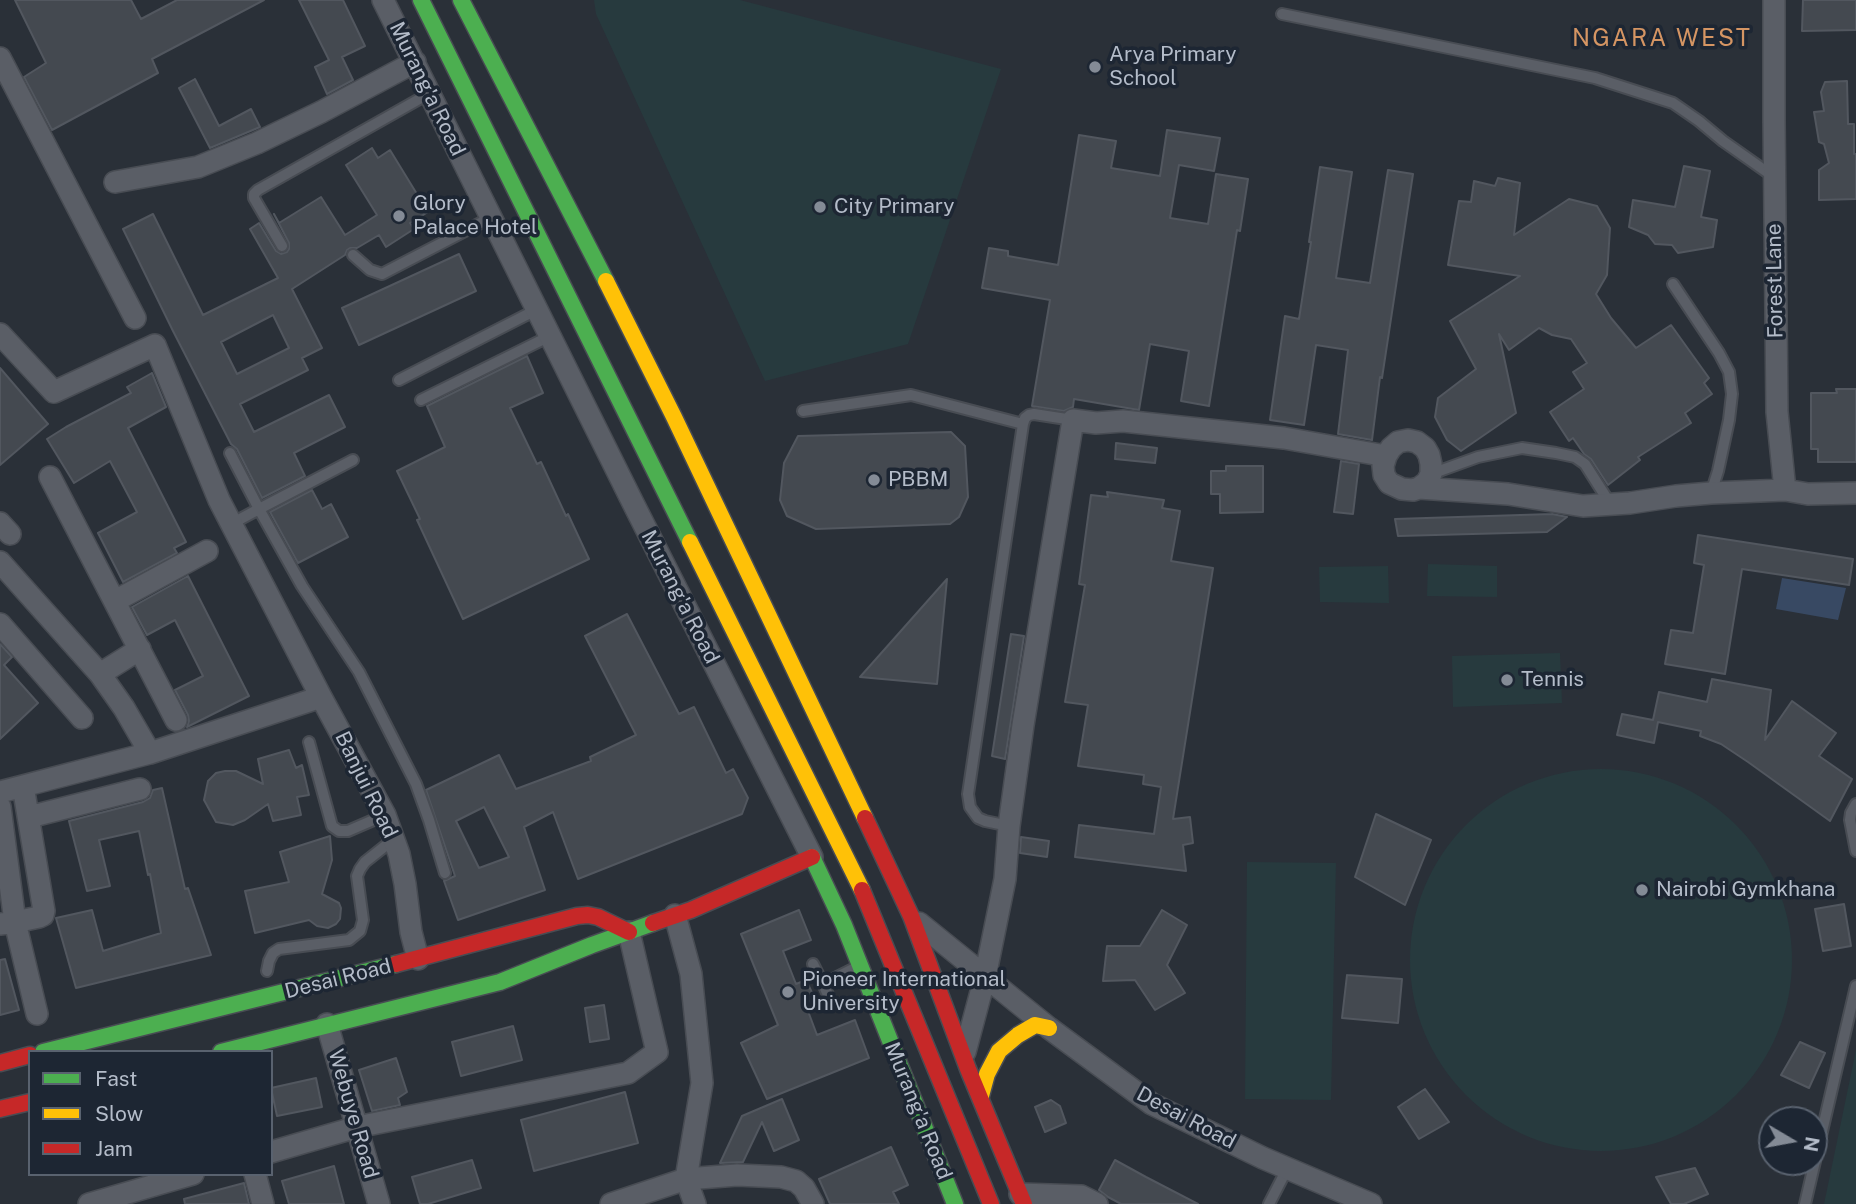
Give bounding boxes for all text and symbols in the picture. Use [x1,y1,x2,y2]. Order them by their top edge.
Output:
street label: Murang'a Road [384,18,470,160]
district label: NGARA WEST [1573,25,1751,53]
place label: Arya Primary School [1109,42,1236,92]
marker: Arya Primary School [1087,59,1103,75]
place label: Glory Palace Hotel [413,191,537,241]
place label: City Primary [834,194,955,220]
marker: City Primary [812,199,828,215]
marker: Glory Palace Hotel [391,208,407,224]
street label: Forest Lane [1761,223,1789,339]
place label: PBBM [888,467,948,493]
marker: PBBM [866,472,882,488]
street label: Murang'a Road [636,526,724,668]
place label: Tennis [1521,667,1584,693]
marker: Tennis [1499,672,1515,688]
street label: Banjui Road [329,727,403,843]
place label: Nairobi Gymkhana [1656,877,1835,903]
marker: Nairobi Gymkhana [1634,882,1650,898]
street label: Desai Road [282,954,394,1004]
place label: Pioneer International University [802,967,1006,1017]
marker: Pioneer International University [780,984,796,1000]
street label: Murang'a Road [879,1039,957,1183]
street label: Webuye Road [323,1046,383,1182]
legend [28,1050,273,1176]
text: Fast [95,1066,137,1091]
street label: Desai Road [1132,1081,1240,1155]
text: Slow [95,1101,143,1126]
north arrow [1758,1106,1828,1176]
text: N [1800,1135,1824,1154]
text: Jam [95,1136,133,1161]

